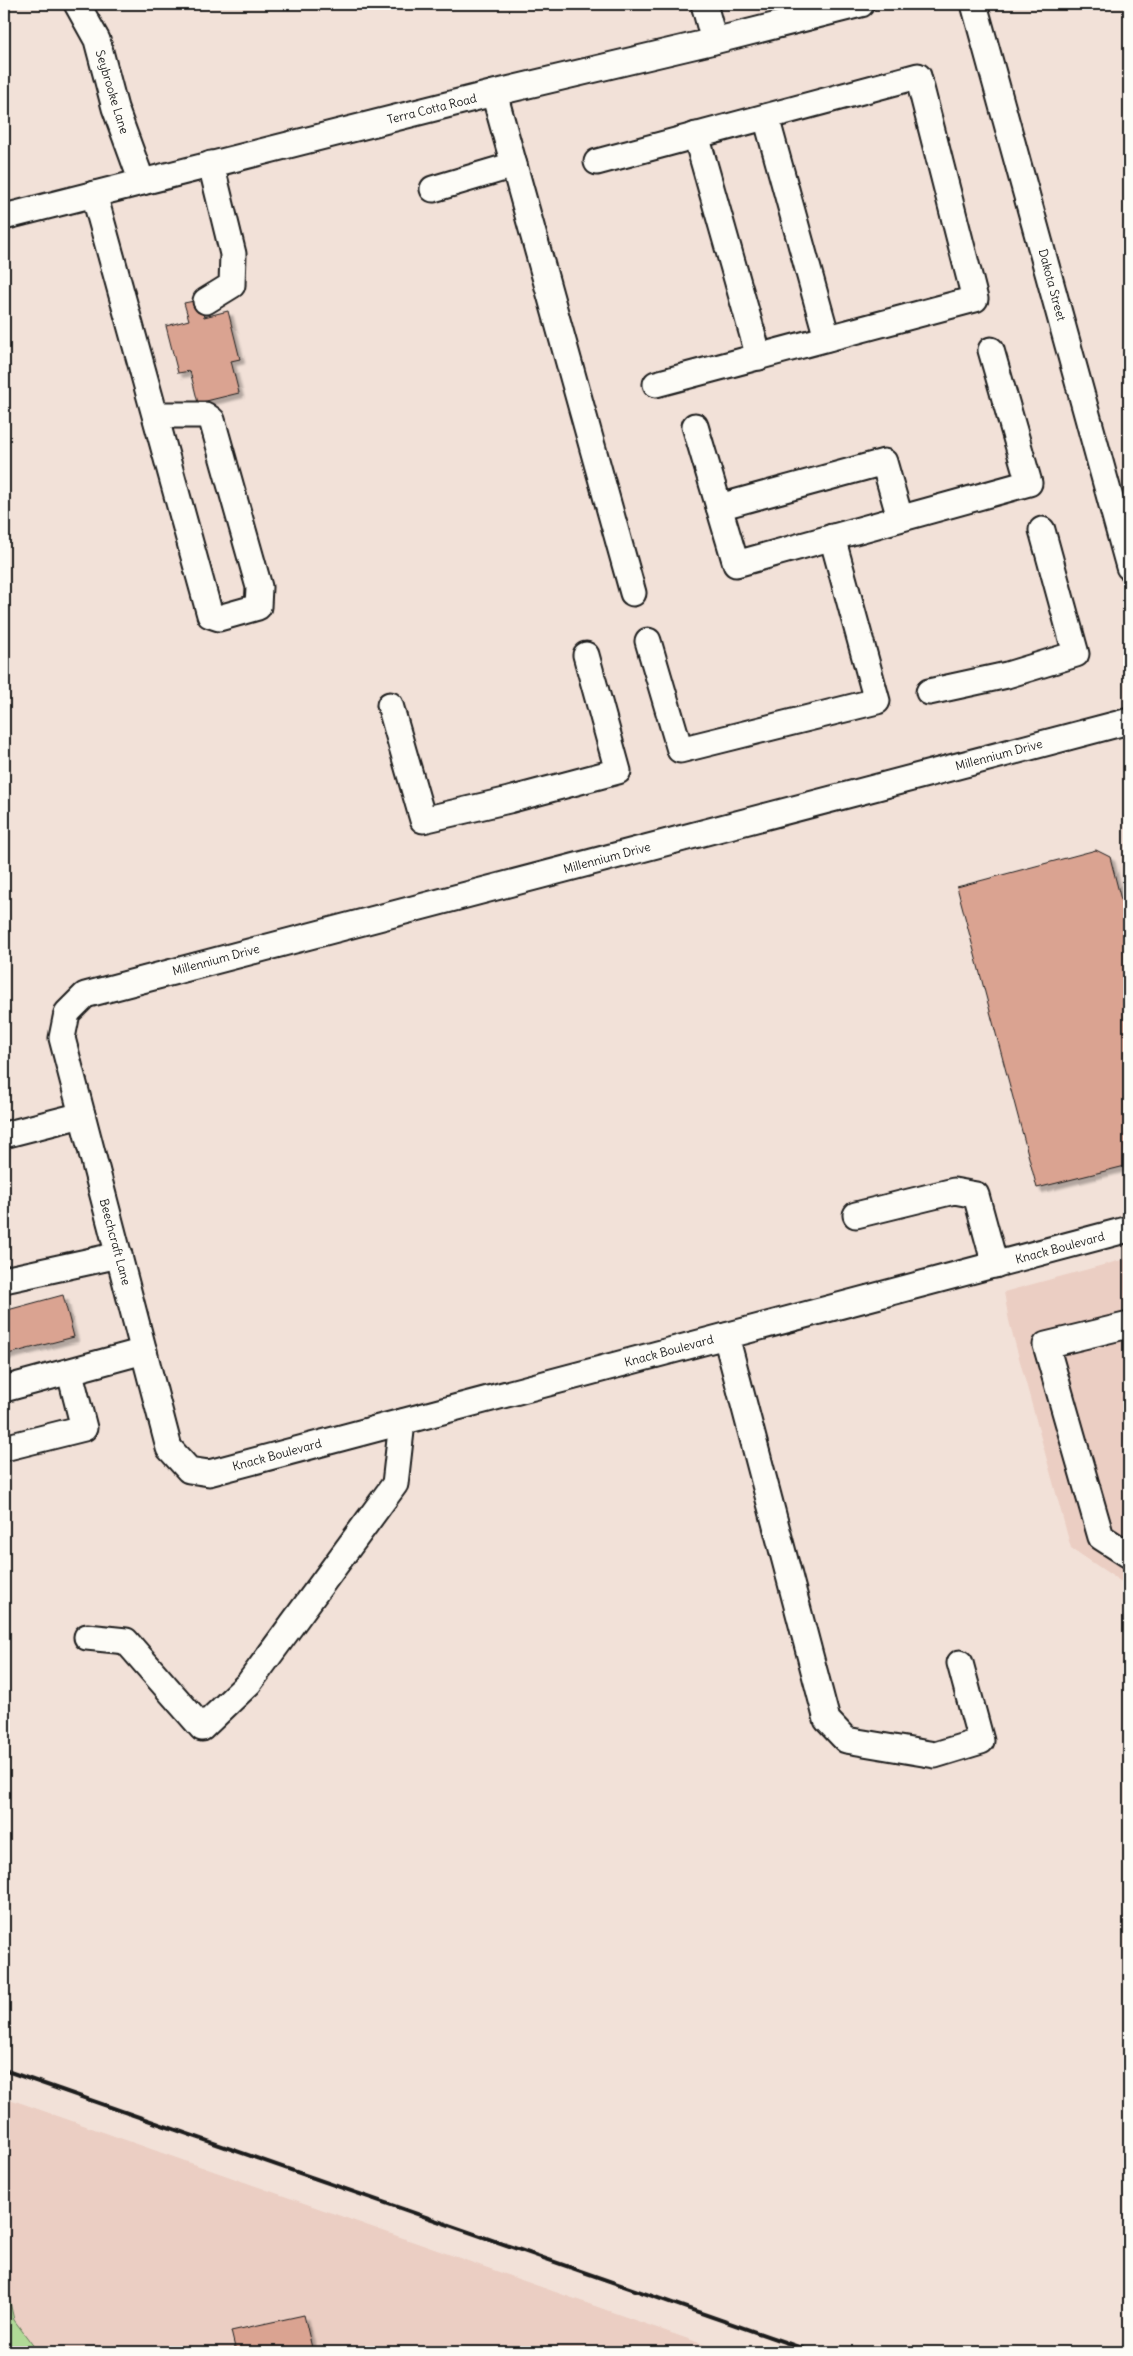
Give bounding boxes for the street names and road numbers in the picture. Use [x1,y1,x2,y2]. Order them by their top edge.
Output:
street label: Seybrooke Lane [93,48,132,136]
street label: Terra Cotta Road [386,90,478,127]
street label: Dakota Street [1036,247,1069,322]
street label: Millennium Drive [954,736,1044,773]
street label: Millennium Drive [562,839,652,876]
street label: Millennium Drive [171,941,261,978]
street label: Beechcraft Lane [97,1197,134,1287]
street label: Knack Boulevard [1014,1228,1106,1267]
street label: Knack Boulevard [623,1331,715,1370]
street label: Knack Boulevard [231,1435,323,1474]

